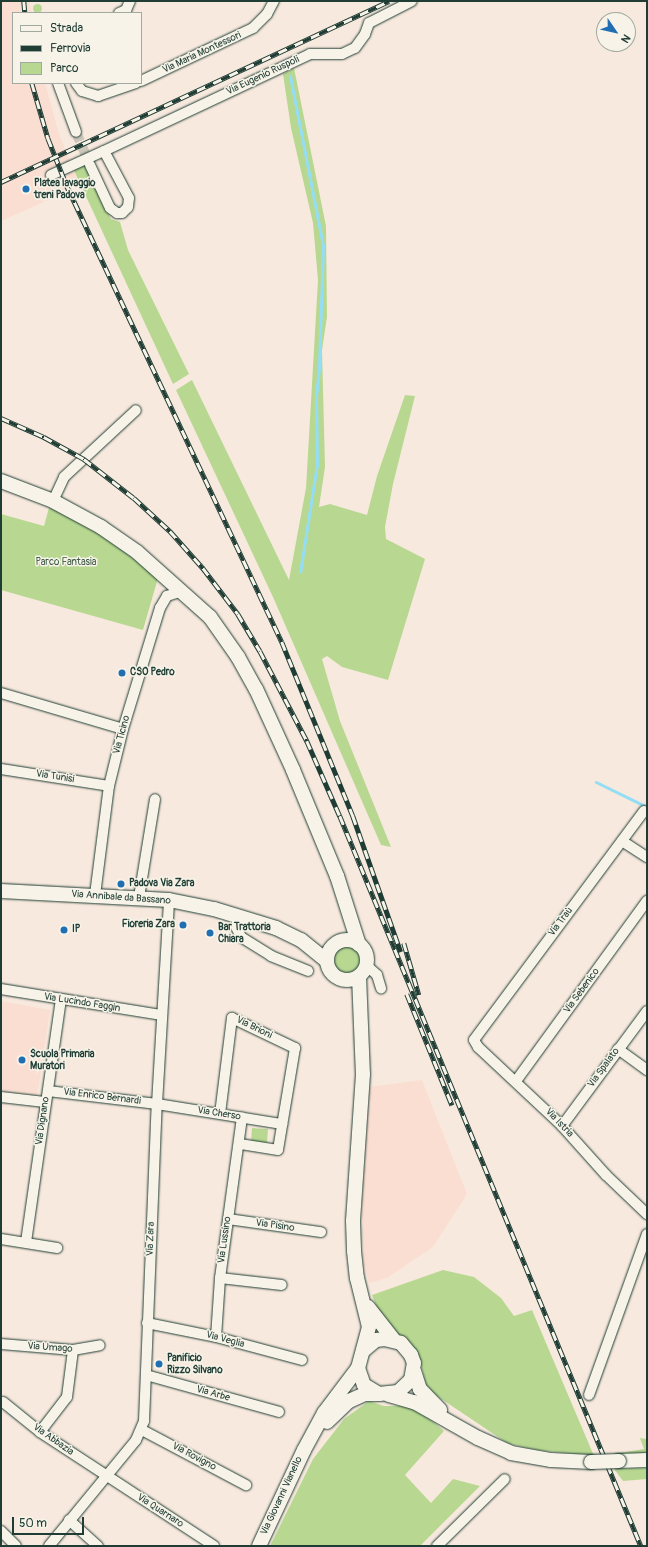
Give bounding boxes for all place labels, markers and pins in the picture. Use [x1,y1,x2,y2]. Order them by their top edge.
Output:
place label: Platea lavaggio treni Padova [34,177,95,200]
marker: Platea lavaggio treni Padova [21,184,31,194]
place label: CSO Pedro [130,667,175,679]
marker: CSO Pedro [117,668,127,678]
place label: Padova Via Zara [129,878,194,890]
marker: Padova Via Zara [116,879,126,889]
place label: Fioreria Zara [122,919,175,931]
marker: Fioreria Zara [178,920,188,930]
place label: Bar Trattoria Chiara [218,921,271,944]
place label: IP [72,924,80,936]
marker: IP [59,925,69,935]
marker: Bar Trattoria Chiara [205,928,215,938]
place label: Scuola Primaria Muratori [30,1048,94,1072]
marker: Scuola Primaria Muratori [17,1055,27,1065]
place label: Panificio Rizzo Silvano [167,1352,223,1376]
marker: Panificio Rizzo Silvano [154,1359,164,1369]

